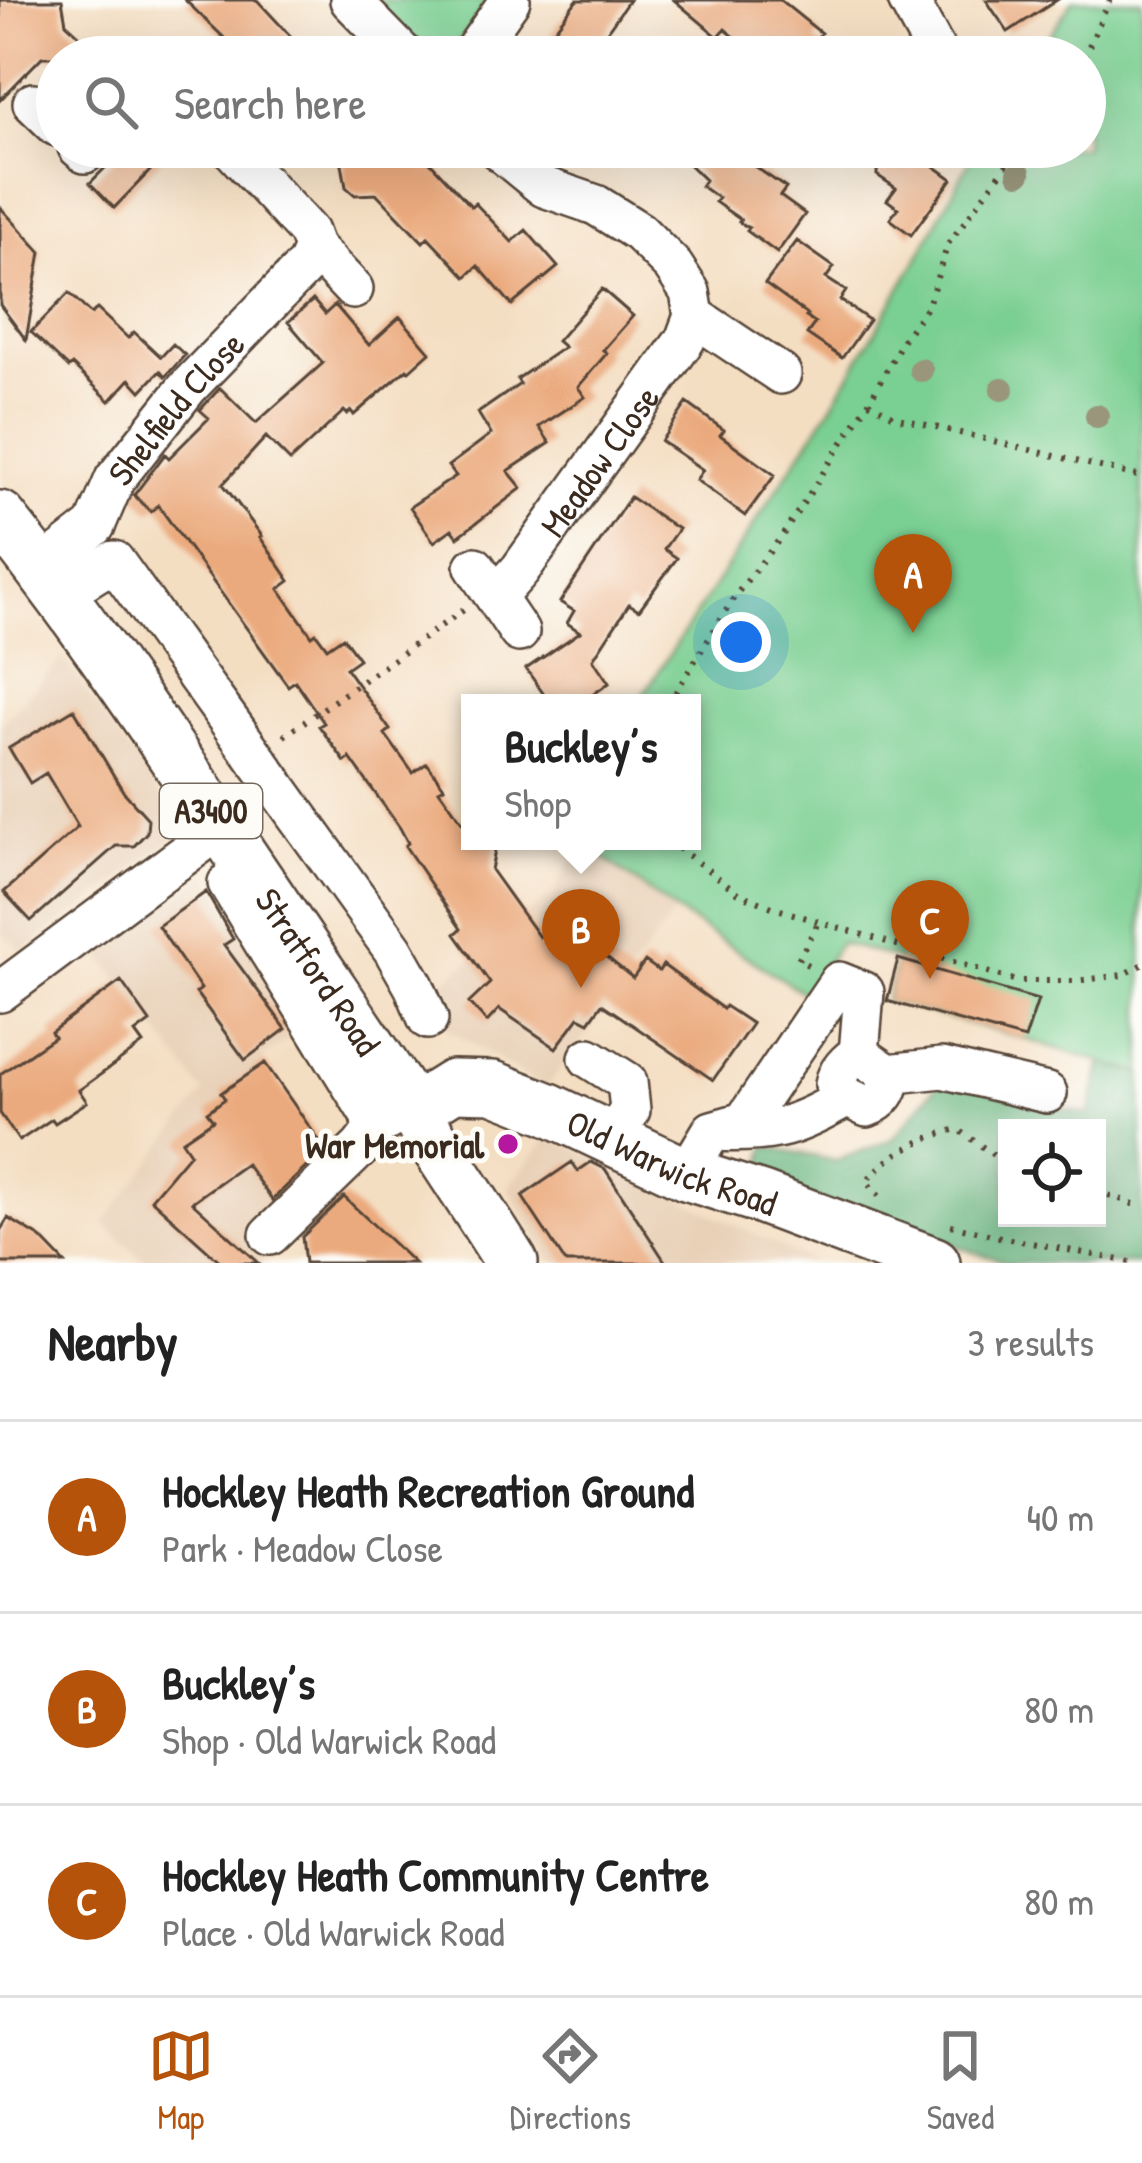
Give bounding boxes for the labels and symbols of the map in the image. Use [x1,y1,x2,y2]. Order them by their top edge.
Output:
street label: Shelfield Close [95,320,254,495]
street label: Meadow Close [528,375,670,546]
pin: A [874,534,952,633]
your location [711,612,771,672]
road number: A3400 [160,784,262,838]
street label: Stratford Road [245,878,393,1064]
pin: C [891,880,969,979]
pin: B [542,889,620,988]
street label: Old Warwick Road [559,1097,785,1226]
place label: War Memorial [305,1120,485,1169]
marker: War Memorial [495,1131,521,1157]

